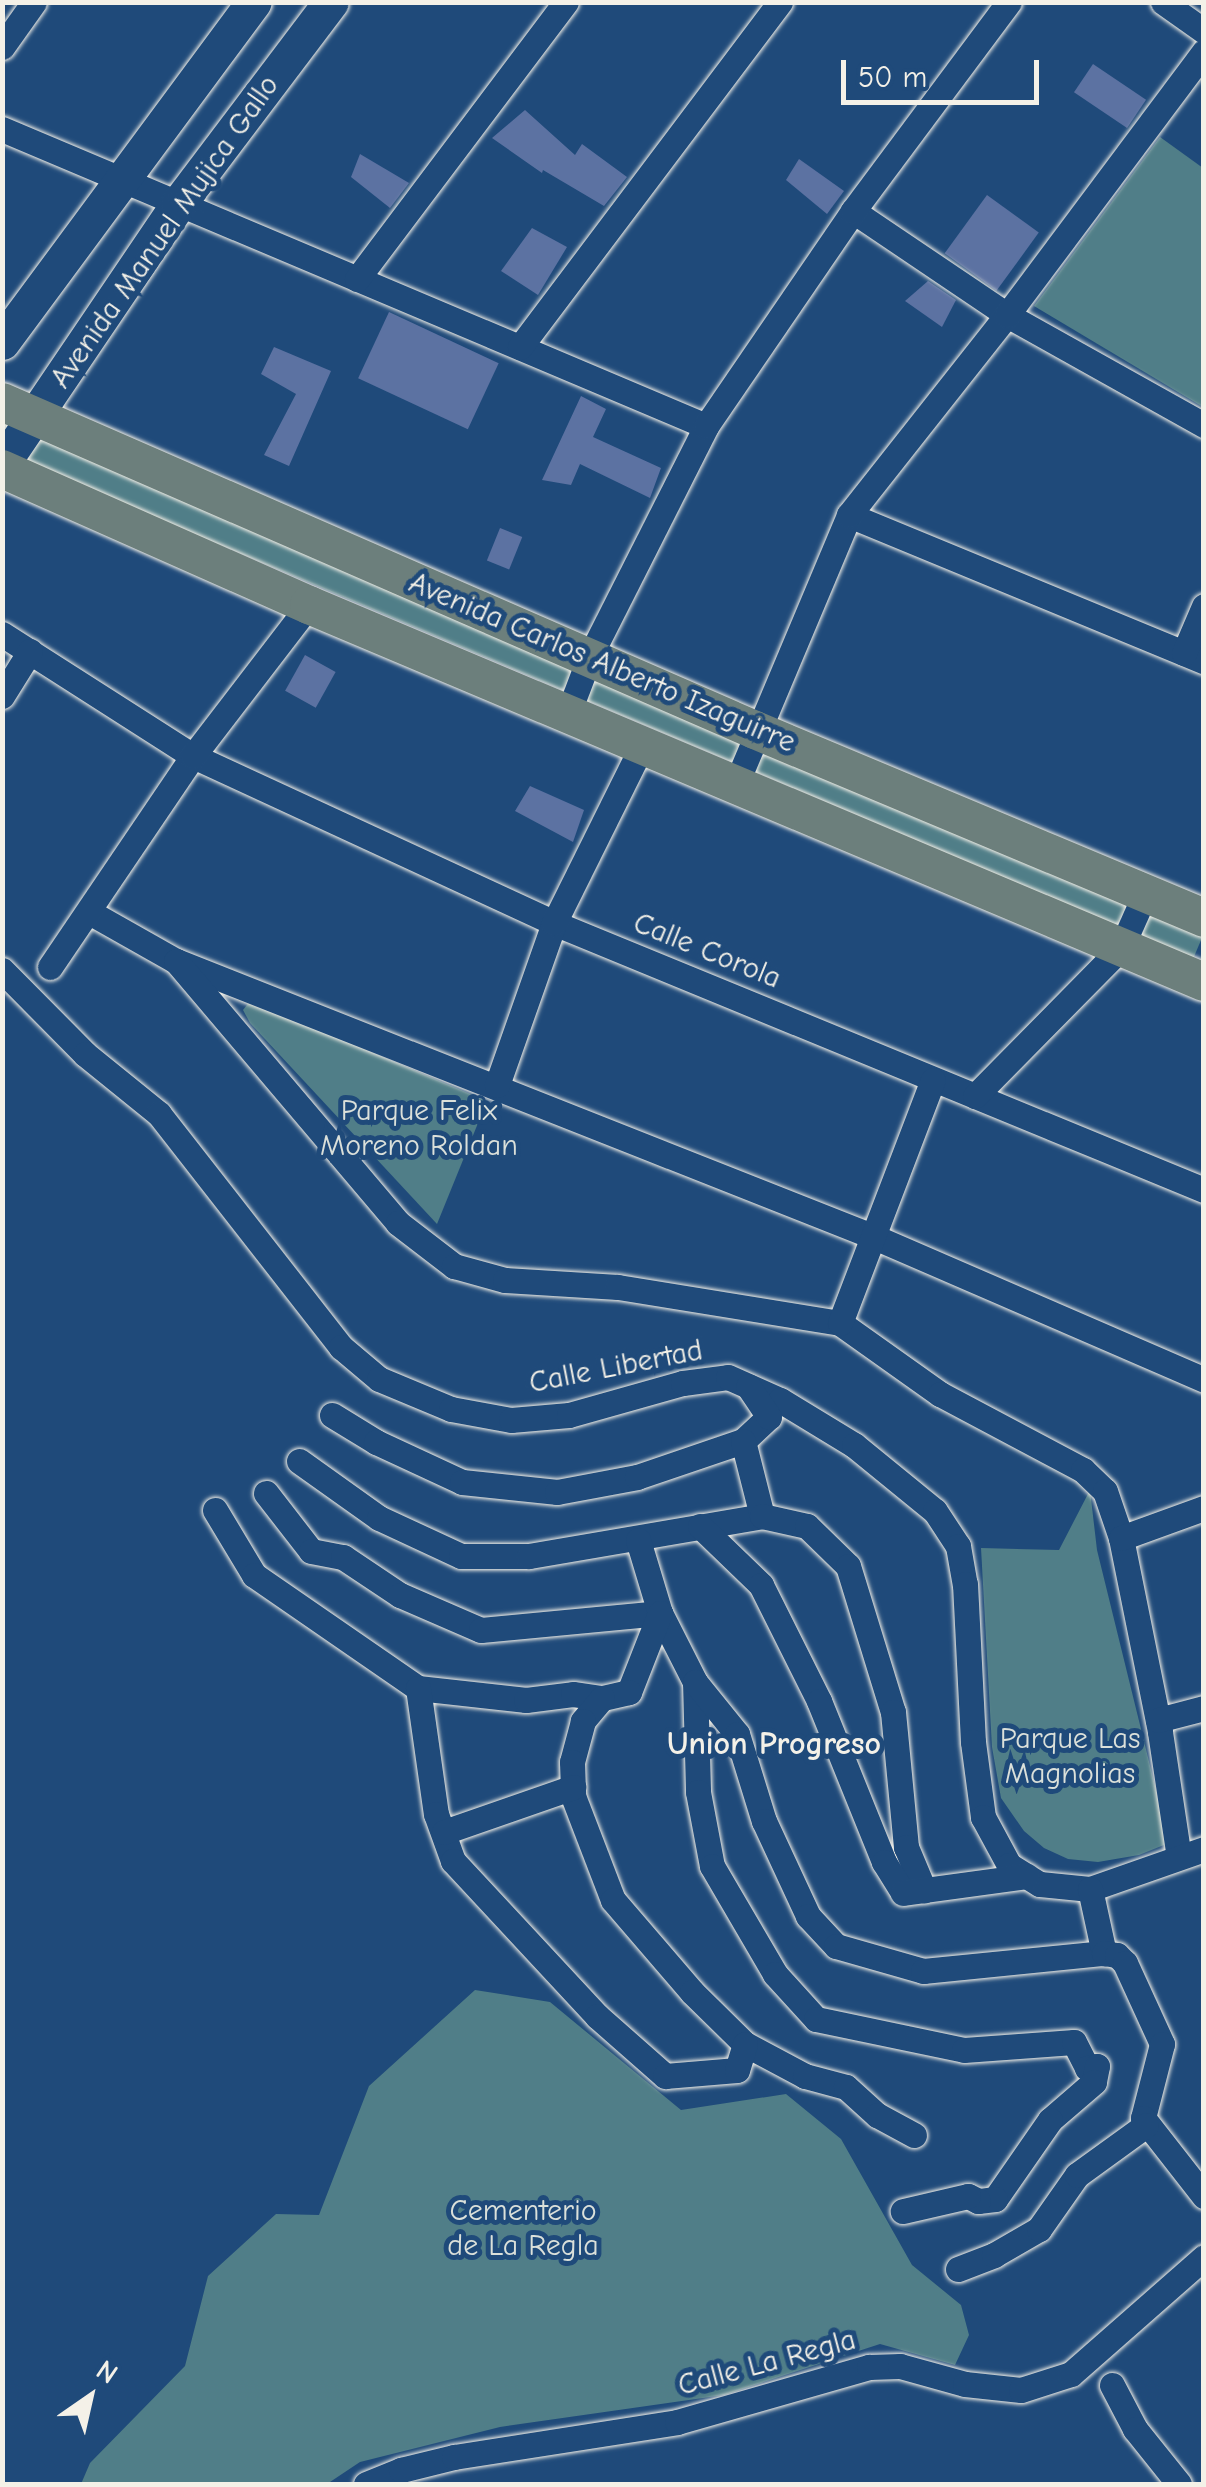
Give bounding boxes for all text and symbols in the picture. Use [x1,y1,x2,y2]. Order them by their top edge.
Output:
scale bar [846,40,1044,102]
text: 50 m [858,60,927,95]
street label: Avenida Manuel Mujica Gallo [43,69,287,395]
street label: Avenida Carlos Alberto Izaguirre [403,565,801,761]
street label: Calle Corola [628,905,786,997]
park label: Parque Felix Moreno Roldan [320,1093,518,1164]
street label: Calle Libertad [526,1333,706,1401]
park label: Parque Las Magnolias [1000,1721,1140,1792]
district label: Union Progreso [667,1725,881,1763]
park label: Cementerio de La Regla [447,2193,599,2264]
street label: Calle La Regla [674,2322,860,2404]
north arrow [40,2347,140,2447]
text: N [90,2354,123,2390]

